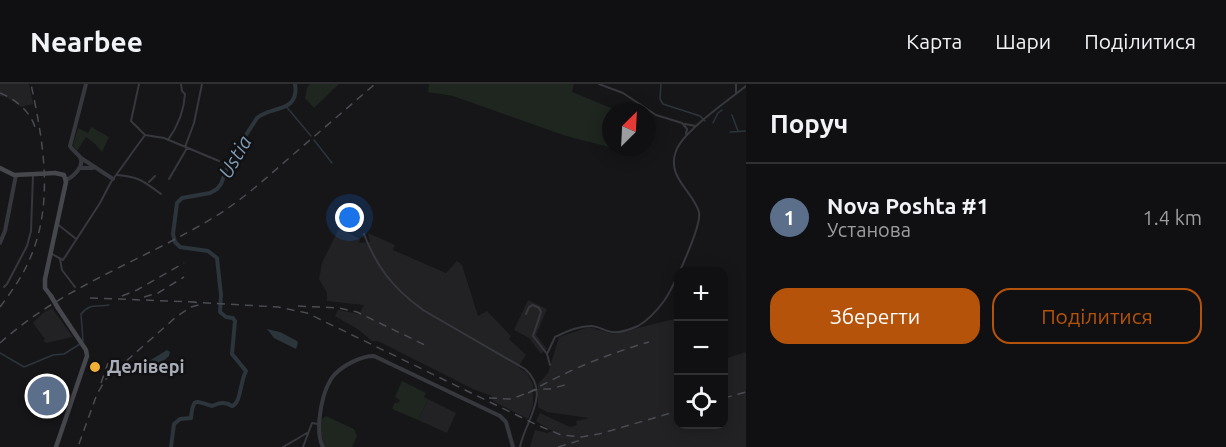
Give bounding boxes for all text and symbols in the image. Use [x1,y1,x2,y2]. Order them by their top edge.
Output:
text: Nearbee [30,26,143,57]
text: Карта [906,29,962,53]
text: Шари [995,29,1051,53]
text: Поділитися [1084,29,1196,53]
north arrow [602,102,656,156]
text: Поруч [770,109,848,138]
water label: Ustia [213,131,256,182]
text: Nova Poshta #1 [827,193,989,218]
your location [335,203,364,232]
text: 1 [784,206,795,229]
text: 1.4 km [1143,206,1202,229]
text: Установа [827,218,911,241]
map controls [674,267,728,429]
button: + [674,267,728,321]
button: Зберегти [770,288,980,344]
button: Поділитися [992,288,1202,344]
button: − [674,321,728,375]
place label: Делівері [107,356,184,376]
marker: Делівері [88,360,102,374]
pin: 1 [28,374,66,418]
button: locate [674,375,728,429]

